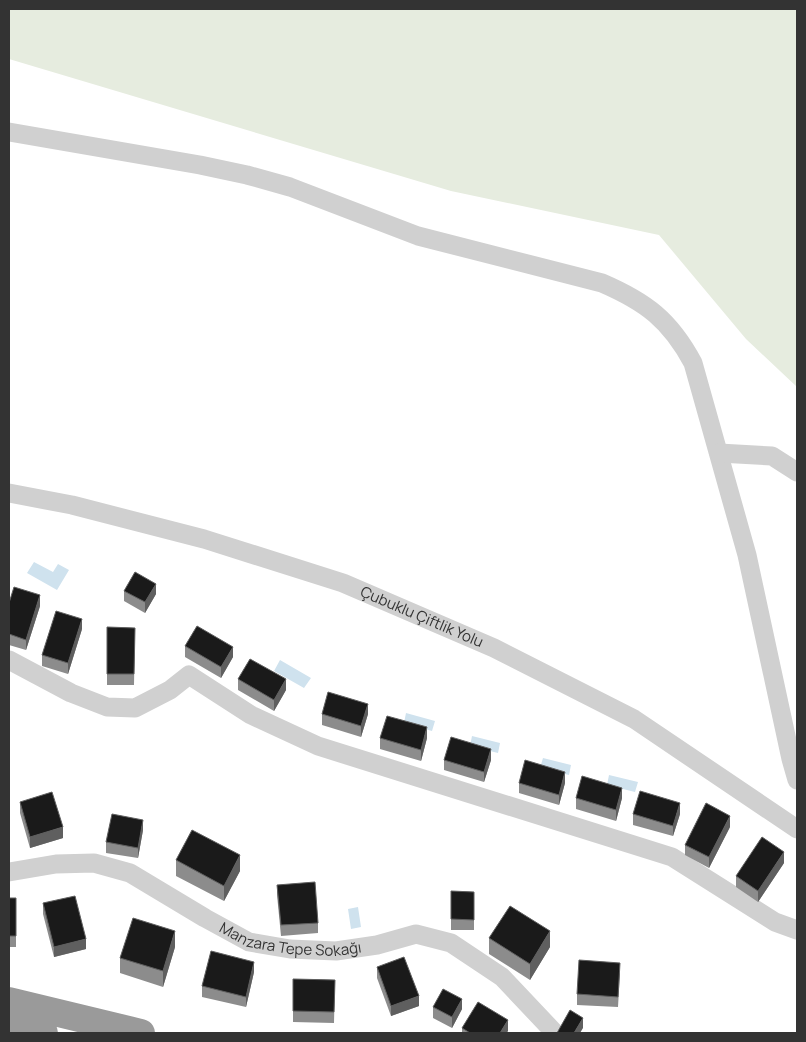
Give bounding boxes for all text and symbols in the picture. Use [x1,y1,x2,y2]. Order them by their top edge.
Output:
street label: Çubuklu Çiftlik Yolu [357,581,487,652]
street label: Manzara Tepe Sokağı [216,917,363,961]

